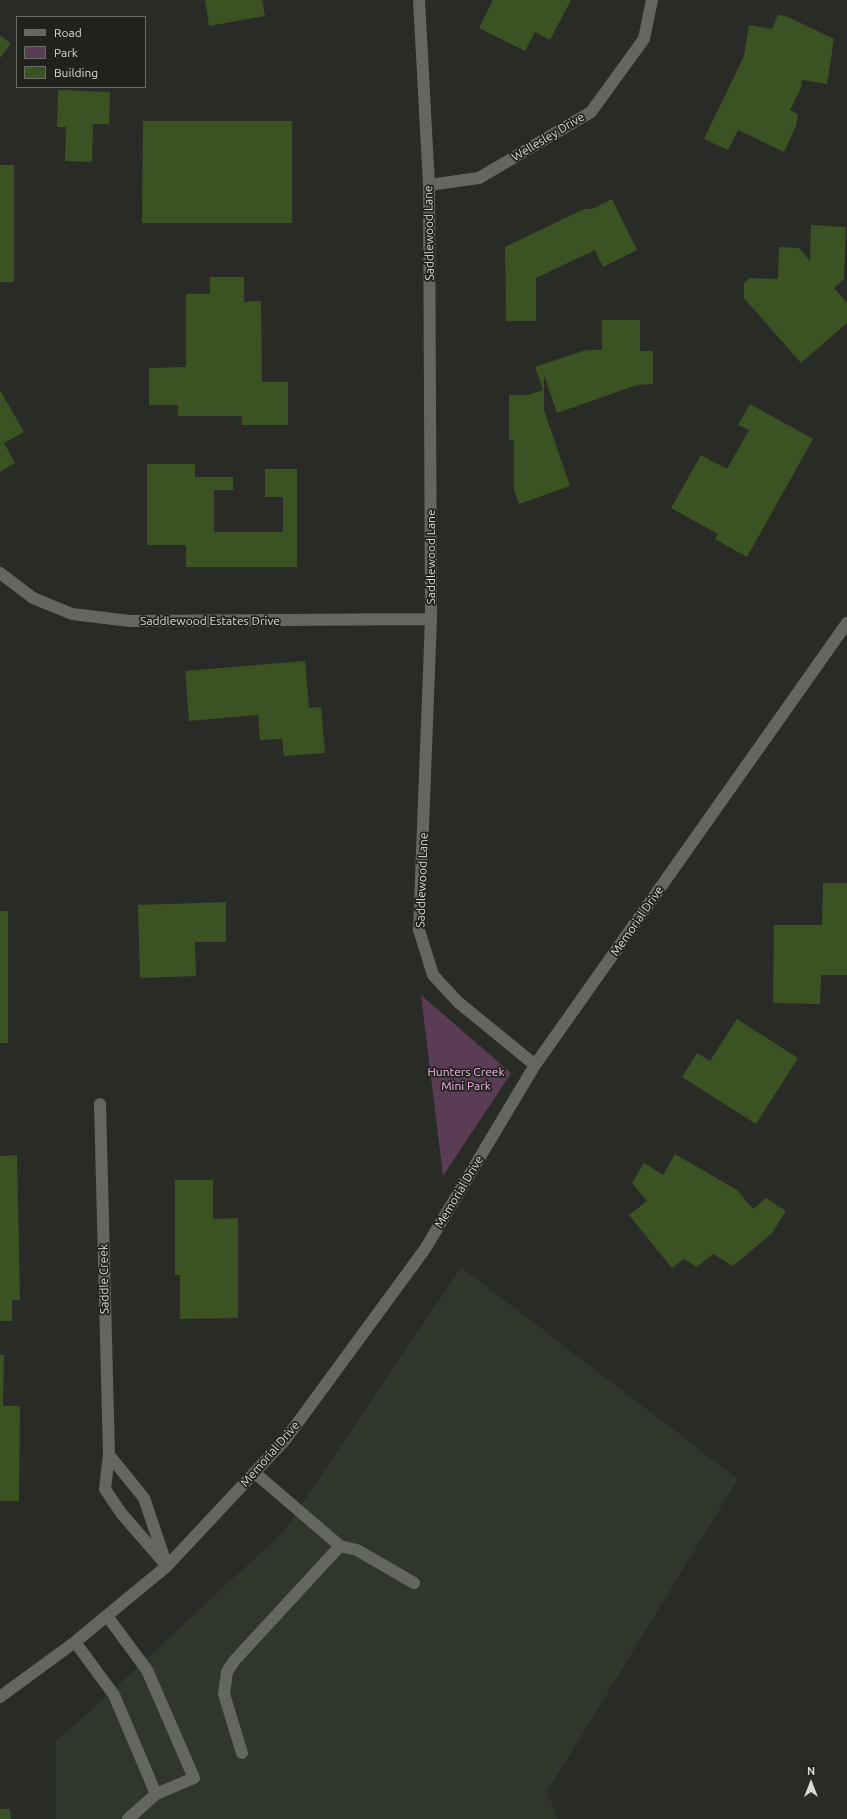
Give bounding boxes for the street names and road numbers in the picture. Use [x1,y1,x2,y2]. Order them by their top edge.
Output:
street label: Wellesley Drive [509,110,587,164]
street label: Saddlewood Lane [421,185,437,281]
street label: Saddlewood Lane [424,509,438,605]
street label: Saddlewood Estates Drive [140,614,280,628]
street label: Saddlewood Lane [413,832,431,928]
street label: Memorial Drive [607,883,667,959]
street label: Memorial Drive [432,1153,486,1231]
street label: Saddle Creek [96,1244,112,1314]
street label: Memorial Drive [238,1418,302,1490]

